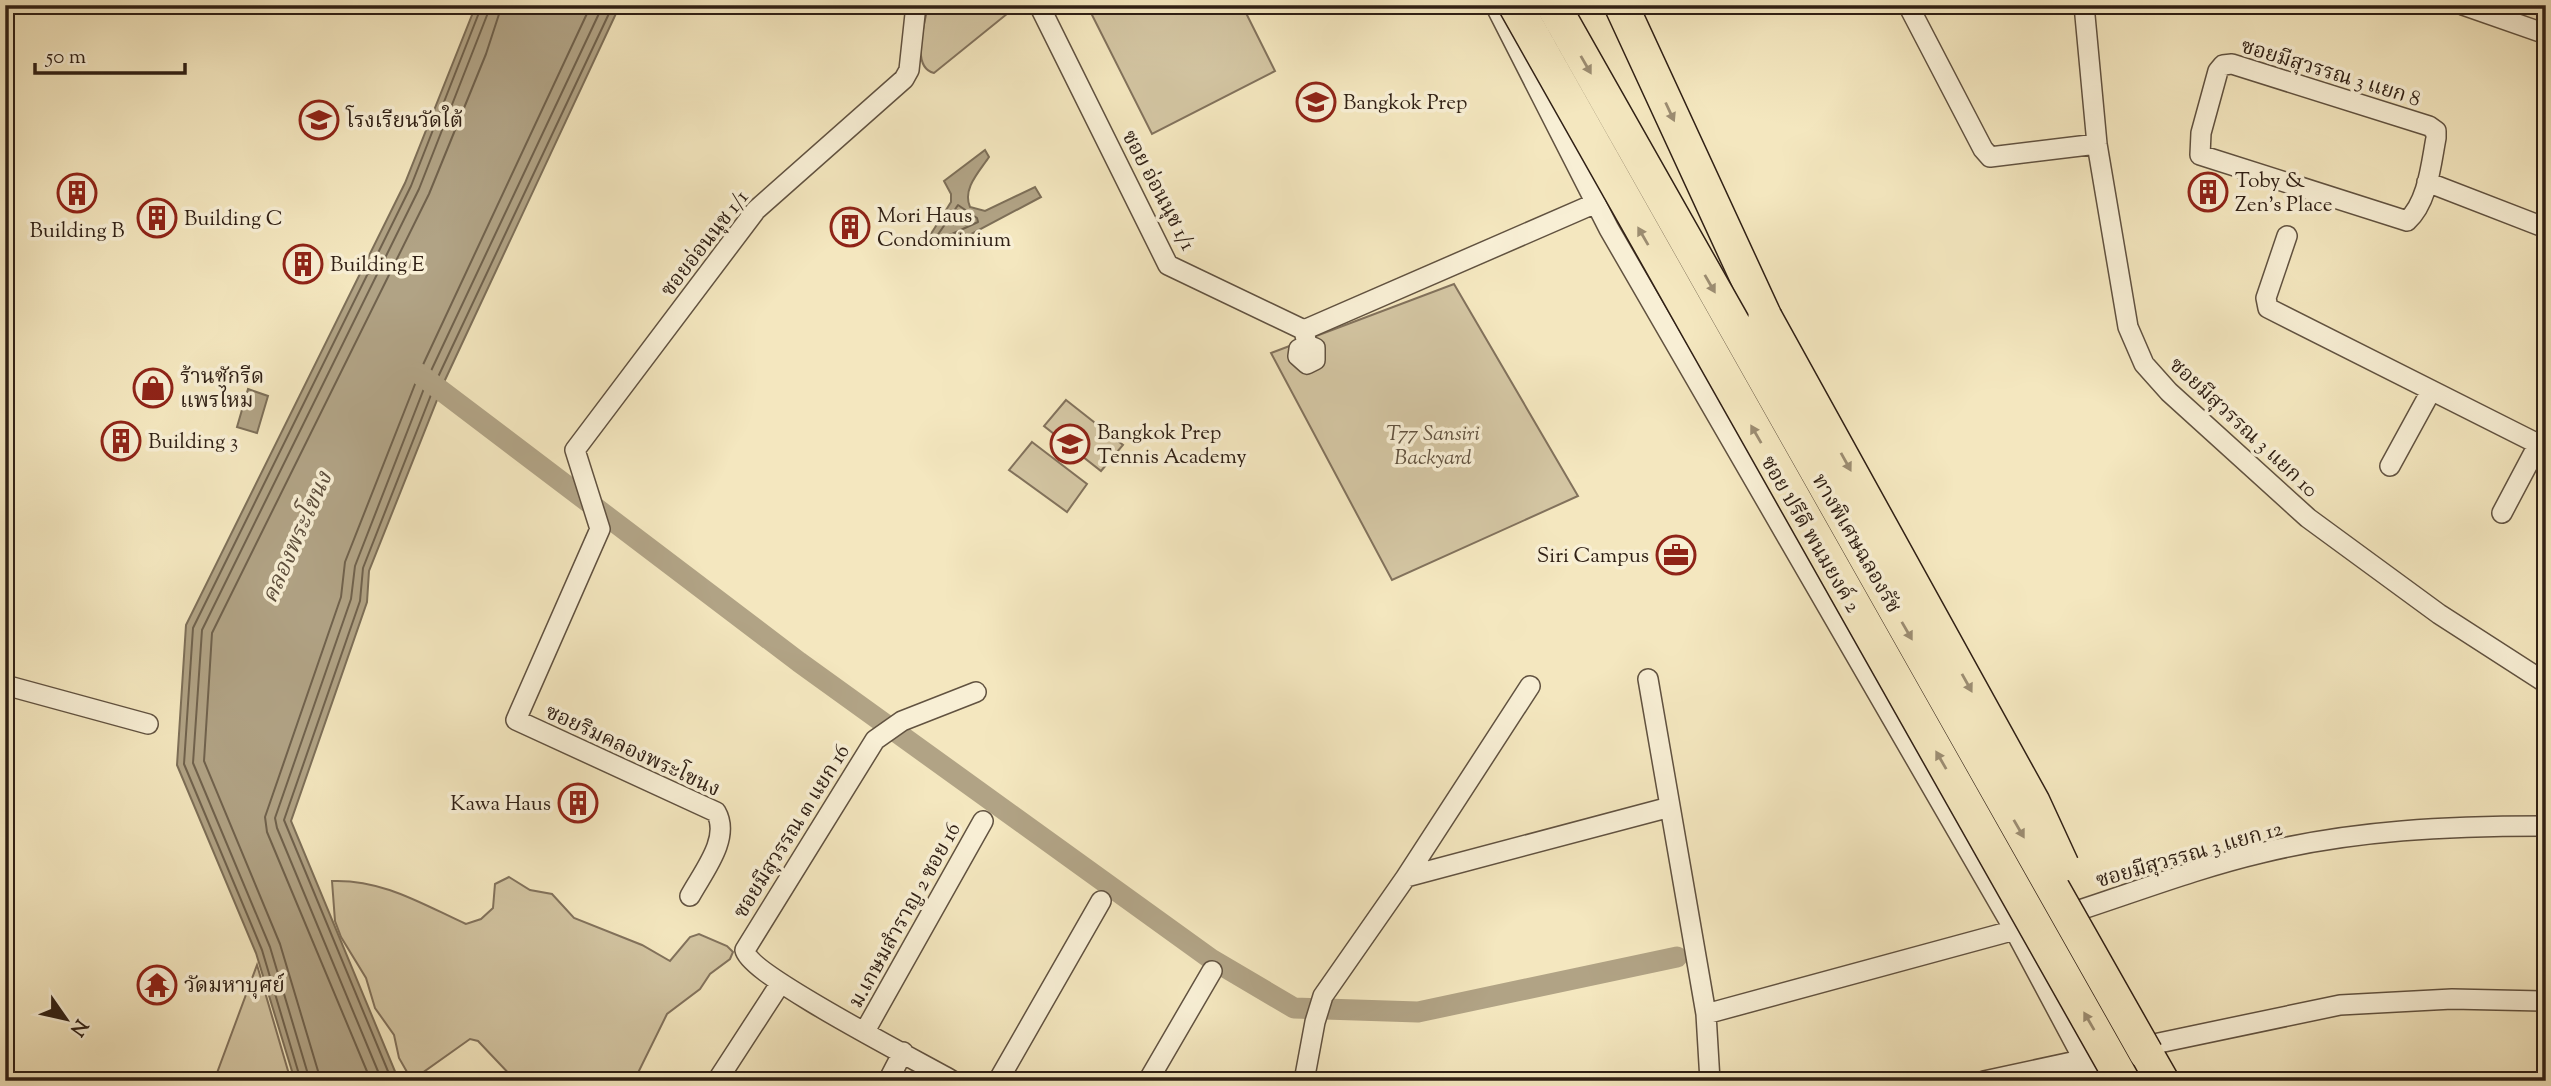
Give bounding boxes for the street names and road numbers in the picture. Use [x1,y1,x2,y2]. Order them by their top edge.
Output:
street label: ซอยมีสุวรรณ 3 แยก 8 [2237,32,2424,116]
street label: ซอย อ่อนนุช 1/1 [1113,125,1202,256]
street label: ซอยอ่อนนุช 1/1 [654,185,757,304]
street label: ซอยมีสุวรรณ 3 แยก 10 [2161,351,2324,506]
street label: ซอย ปรีดี พนมยงค์ 2 [1752,451,1867,619]
street label: ทางพิเศษฉลองรัช [1803,469,1907,619]
street label: ซอยริมคลองพระโขนง [540,696,725,806]
street label: ซอยมีสุวรรณ ๓ แยก 16 [727,739,858,925]
street label: ซอยมีสุวรรณ 3 แยก 12 [2093,815,2287,897]
street label: ม.เกษมสำราญ 2 ซอย 16 [842,818,969,1014]

